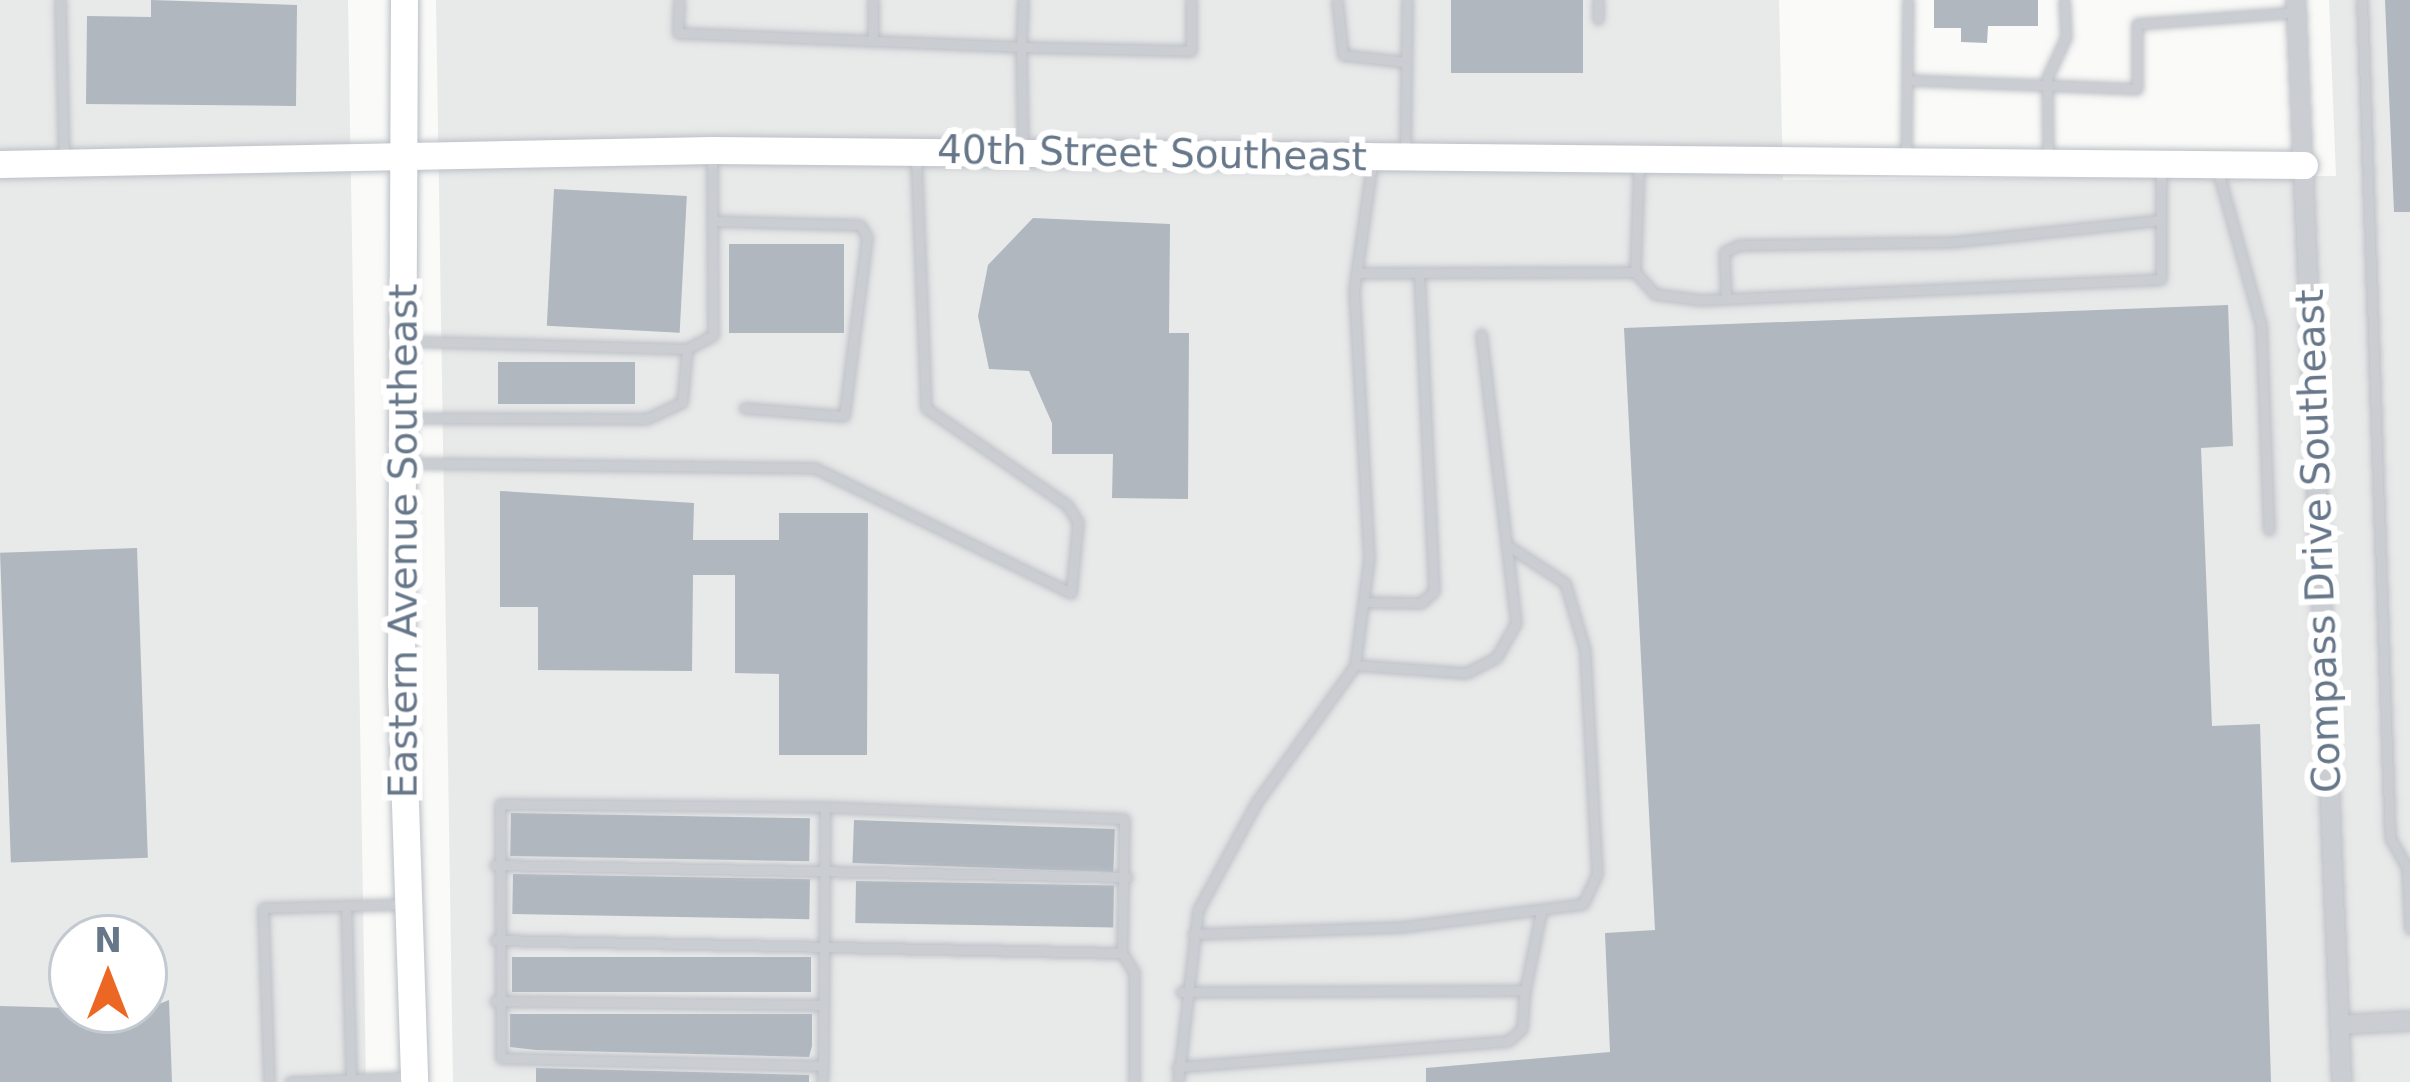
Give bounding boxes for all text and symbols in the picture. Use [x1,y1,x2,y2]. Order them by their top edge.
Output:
street label: 40th Street Southeast [937,127,1367,181]
street label: Eastern Avenue Southeast [381,284,427,798]
street label: Compass Drive Southeast [2287,288,2351,794]
north arrow [48,914,168,1034]
text: N [94,921,122,960]

